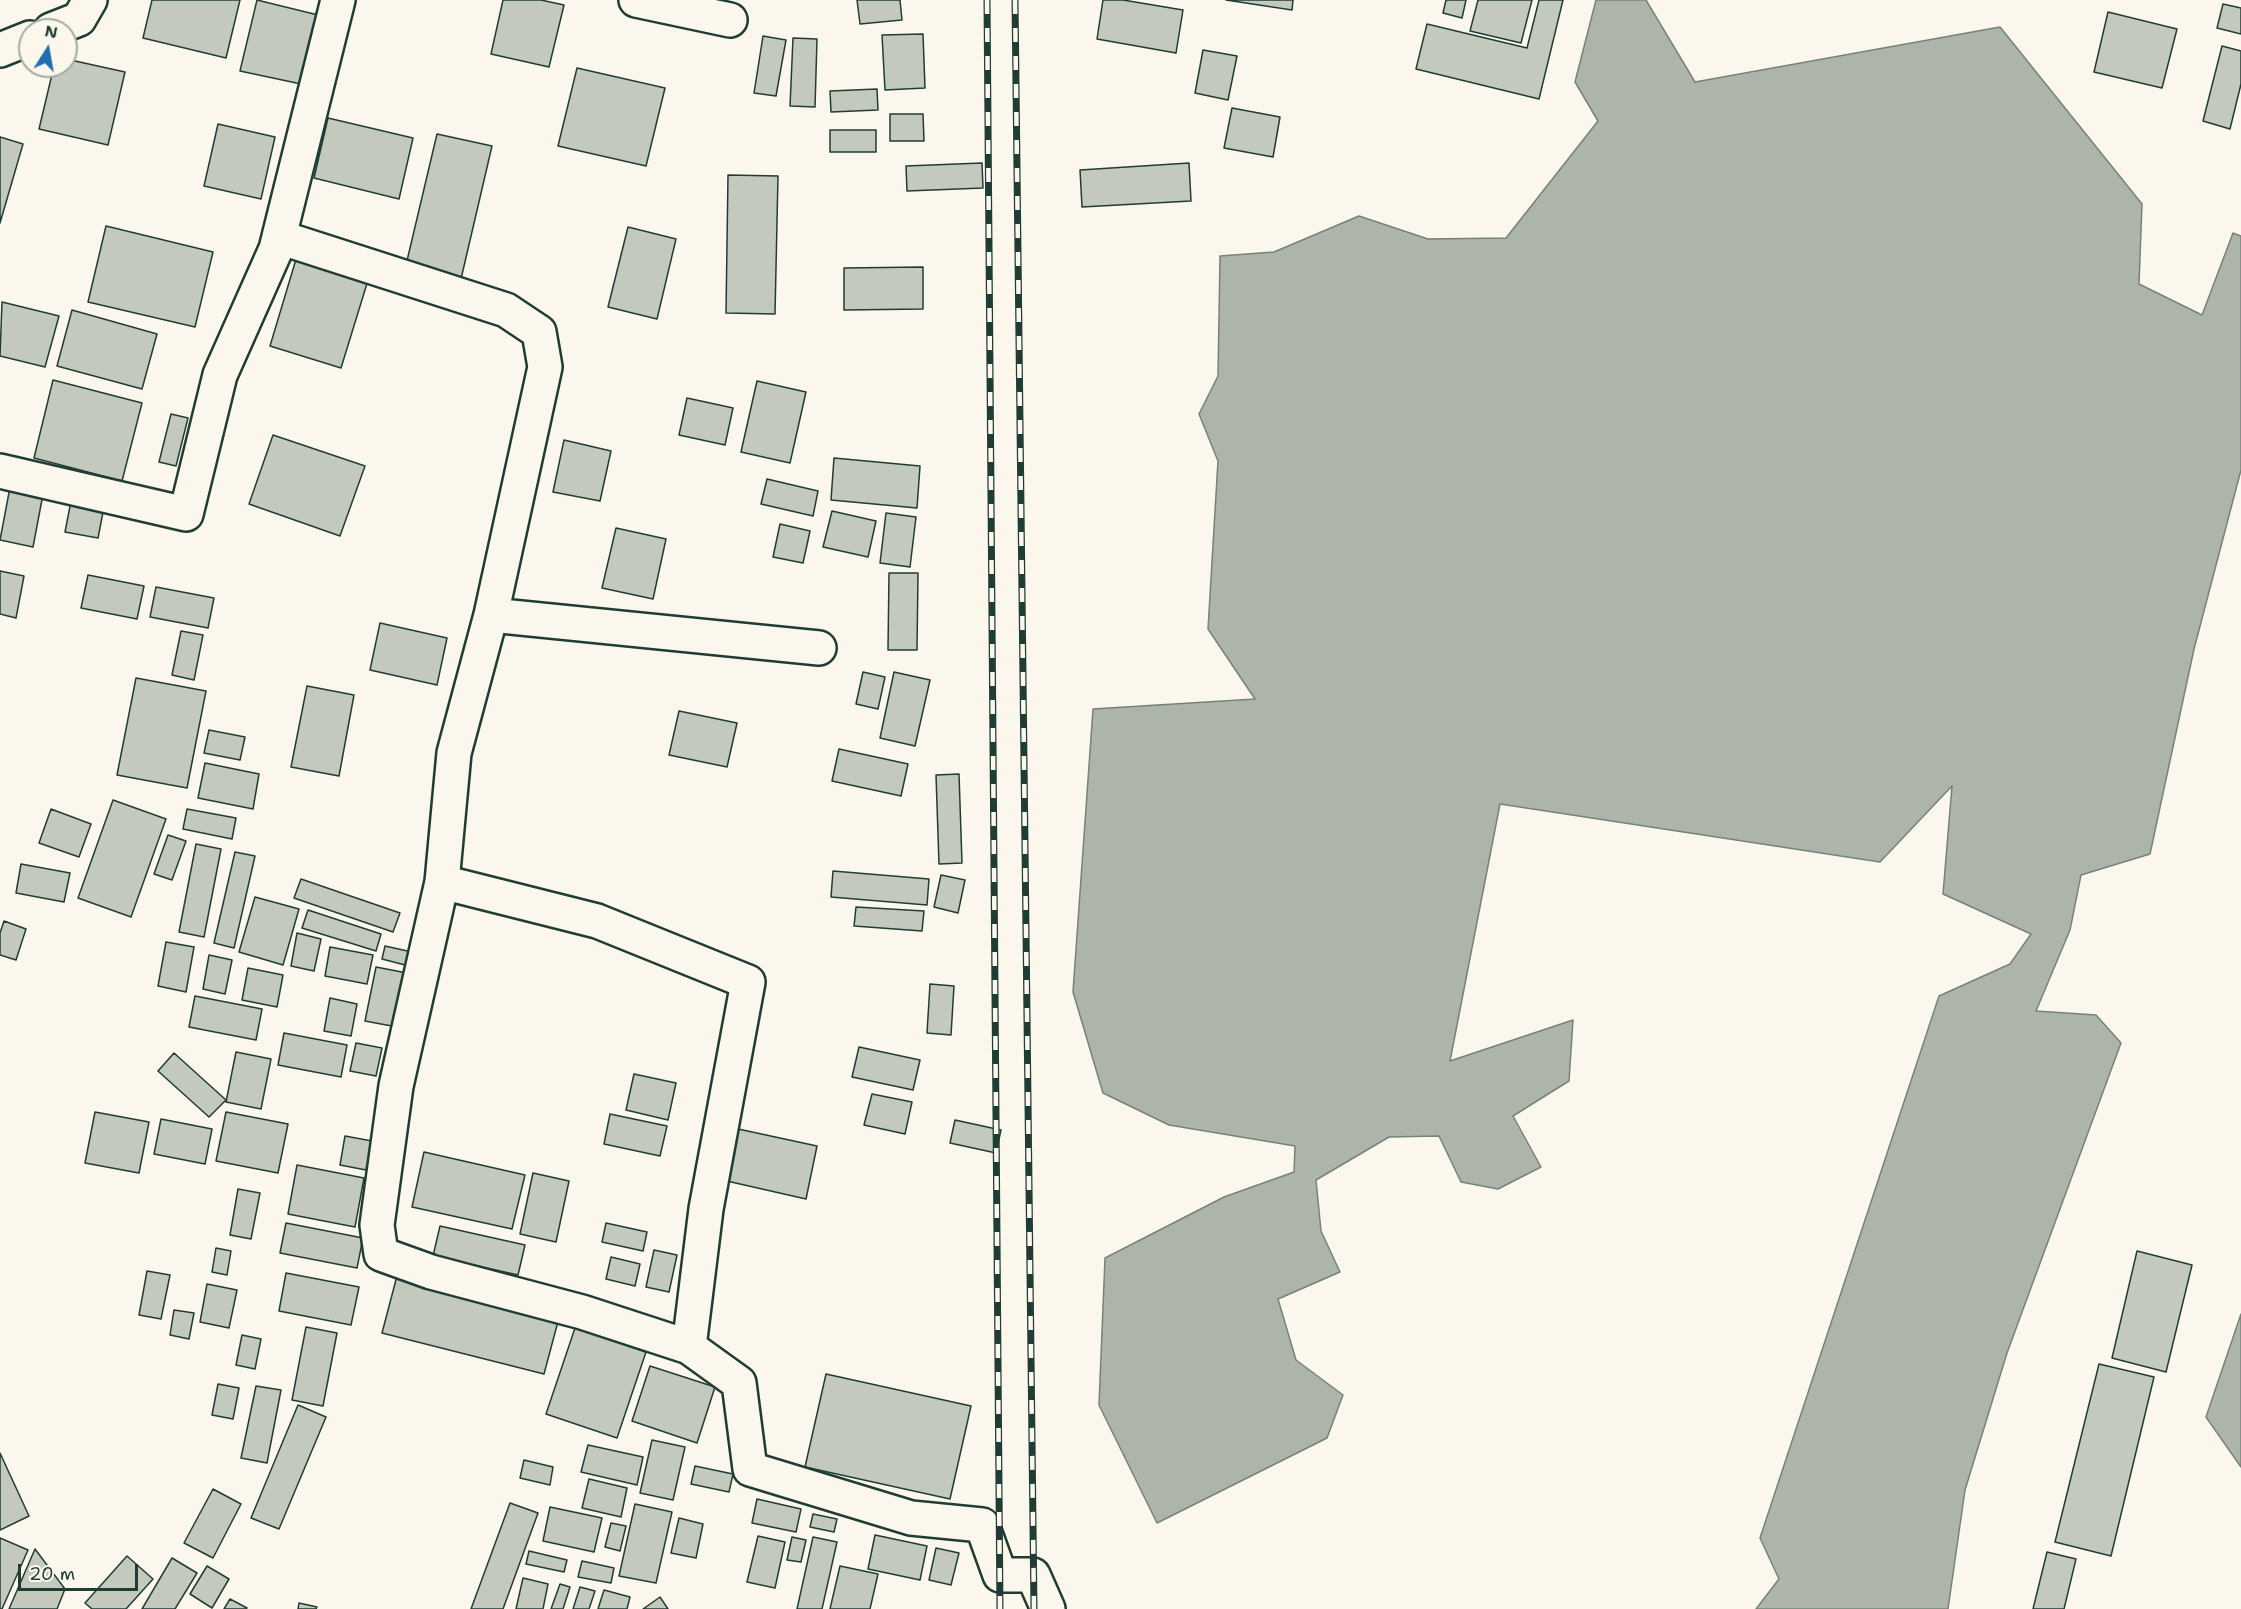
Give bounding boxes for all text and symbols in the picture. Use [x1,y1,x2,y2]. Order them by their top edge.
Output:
north arrow [18,18,78,78]
text: N [43,20,59,43]
scale bar [21,1552,141,1590]
text: 20 m [29,1562,75,1586]

